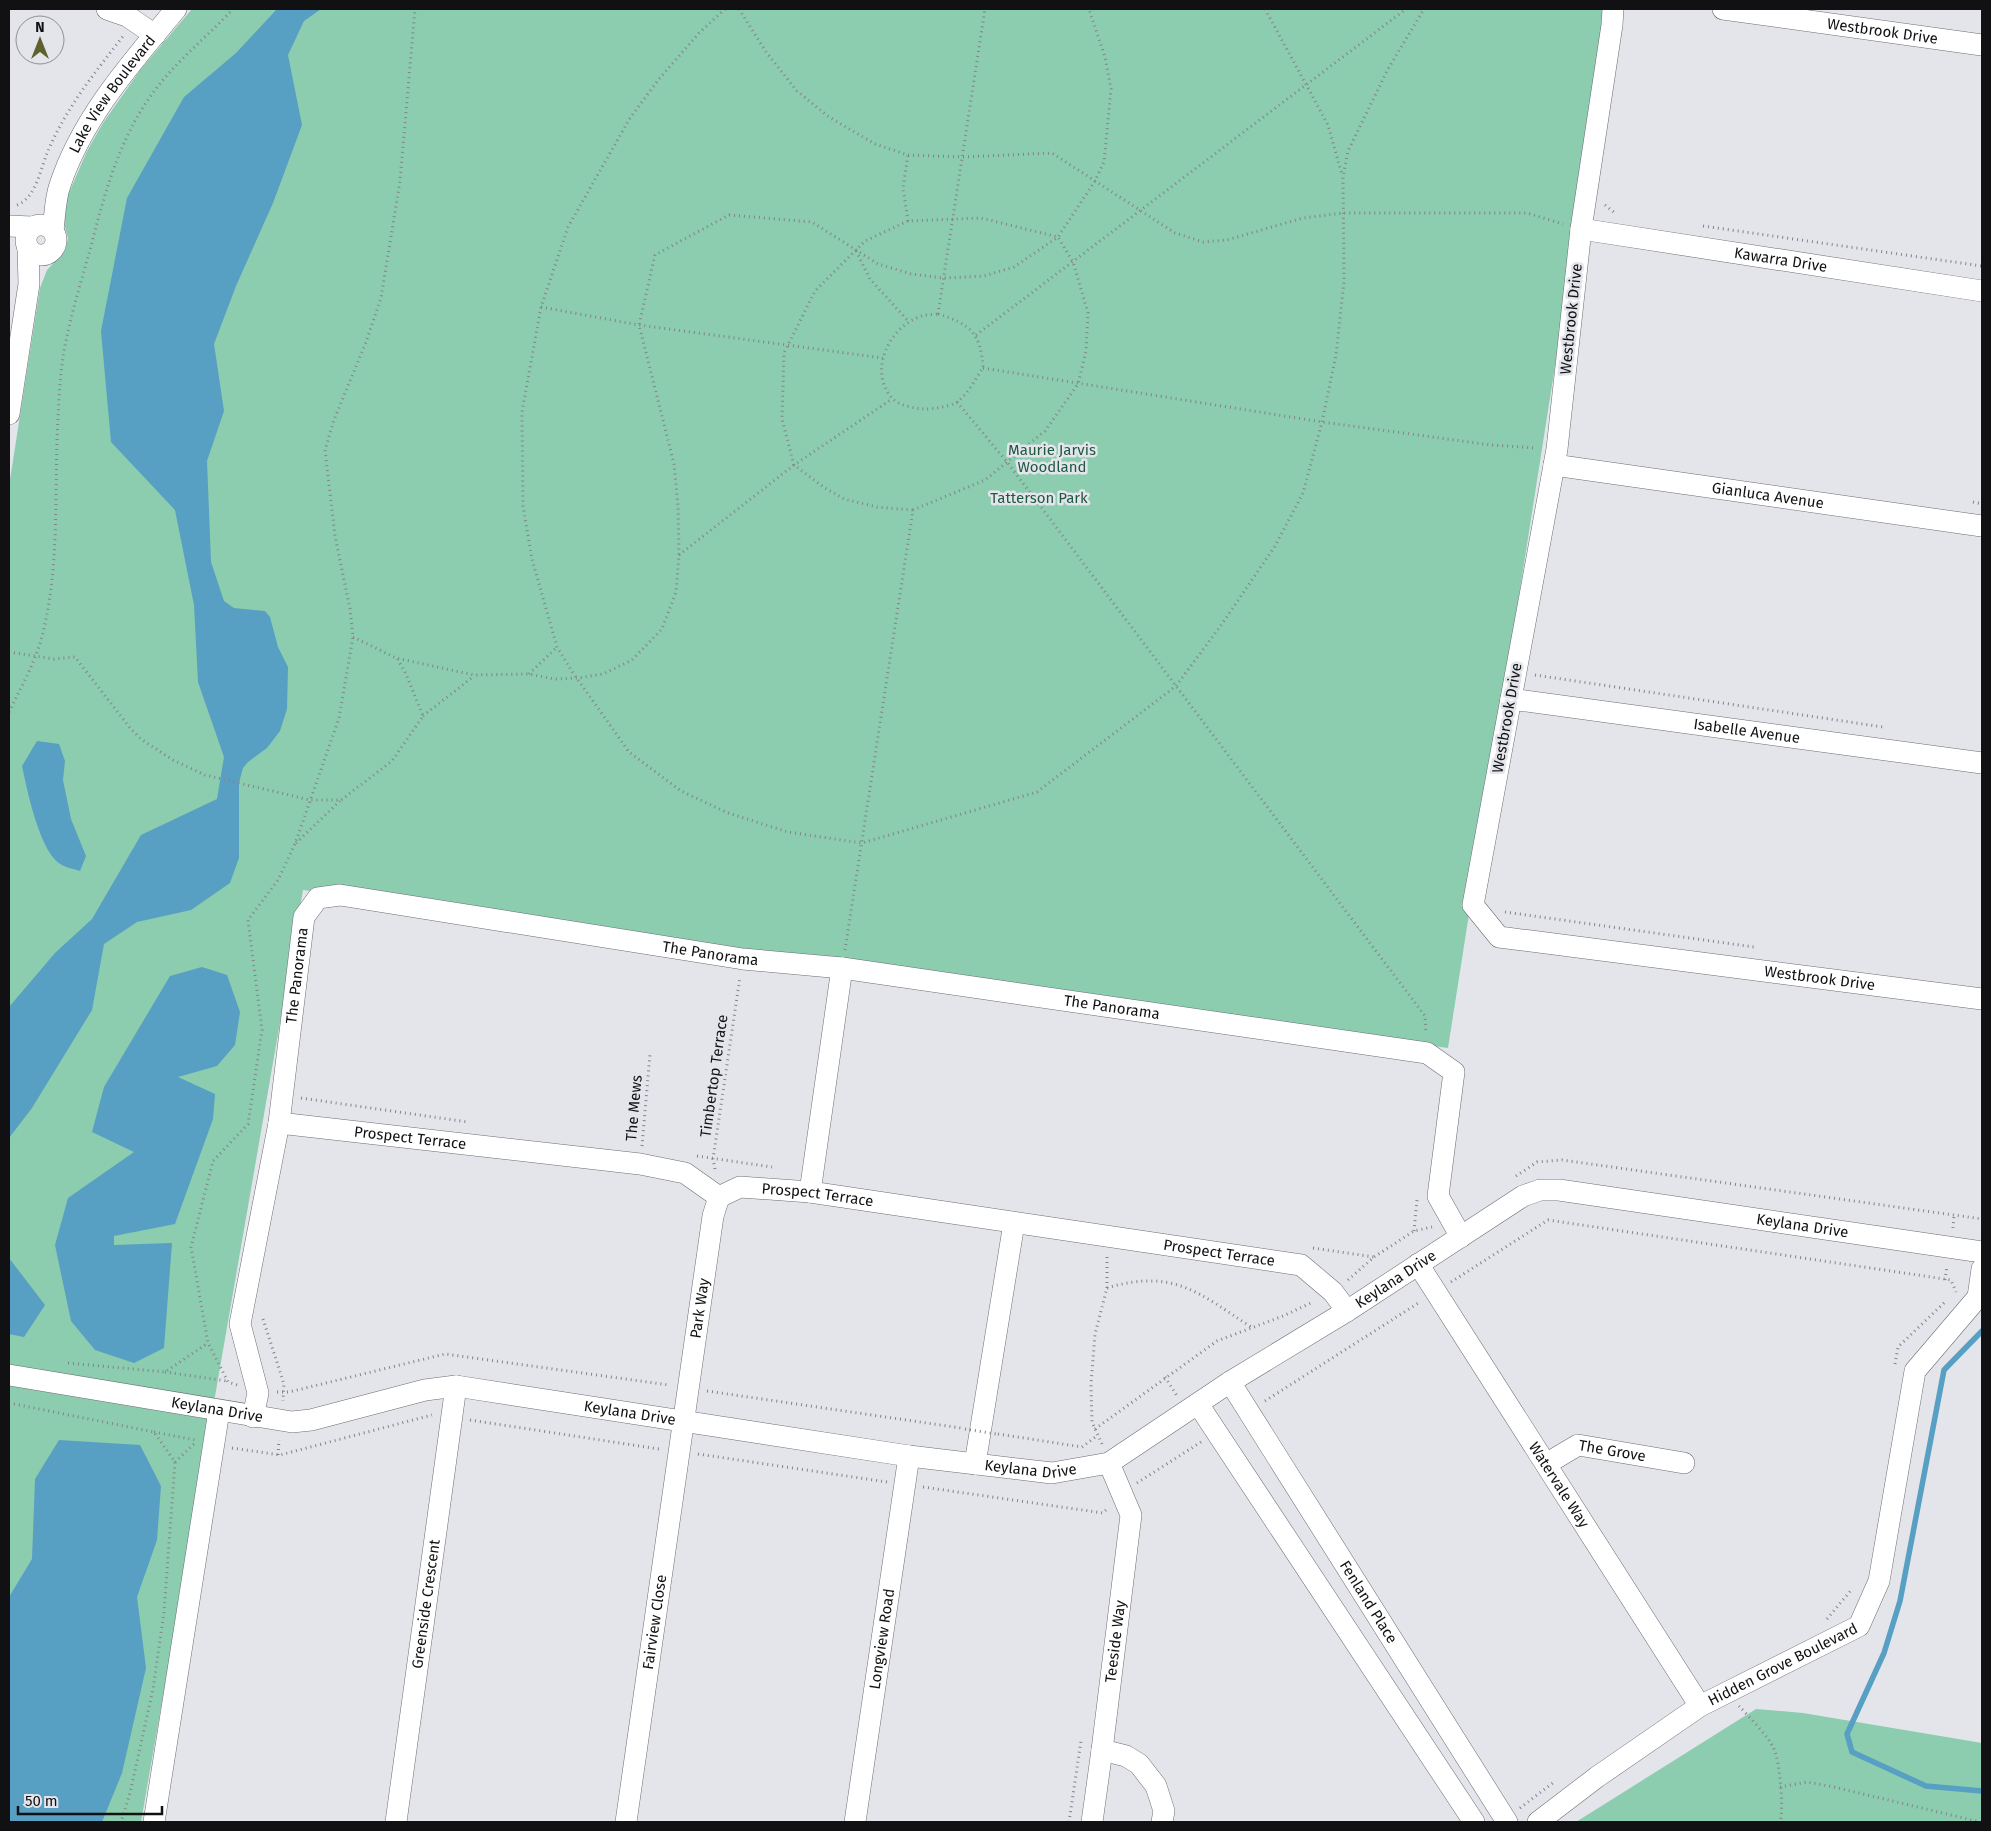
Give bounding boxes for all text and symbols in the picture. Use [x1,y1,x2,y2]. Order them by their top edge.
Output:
north arrow [15,15,65,65]
street label: Westbrook Drive [1826,15,1939,48]
text: N [35,19,45,36]
street label: Lake View Boulevard [65,32,159,156]
street label: Kawarra Drive [1733,244,1828,276]
street label: Westbrook Drive [1556,263,1586,375]
park label: Maurie Jarvis Woodland [1008,441,1096,476]
street label: Gianluca Avenue [1711,479,1825,512]
park label: Tatterson Park [990,489,1088,507]
street label: Westbrook Drive [1488,662,1526,774]
street label: Isabelle Avenue [1692,715,1801,747]
street label: The Panorama [282,927,312,1025]
street label: The Panorama [661,937,759,969]
street label: Westbrook Drive [1763,962,1876,994]
street label: The Panorama [1063,991,1161,1023]
street label: Timbertop Terrace [696,1013,732,1139]
street label: The Mews [622,1074,646,1142]
street label: Prospect Terrace [353,1123,467,1153]
street label: Prospect Terrace [761,1180,875,1210]
street label: Keylana Drive [1755,1210,1850,1241]
street label: Prospect Terrace [1162,1236,1276,1270]
street label: Keylana Drive [1352,1246,1439,1312]
street label: Park Way [687,1276,713,1340]
street label: Keylana Drive [170,1393,264,1426]
street label: Keylana Drive [583,1397,677,1429]
street label: The Grove [1577,1436,1647,1465]
street label: Watervale Way [1525,1439,1593,1532]
street label: Keylana Drive [983,1456,1078,1482]
street label: Greenside Crescent [408,1538,444,1670]
street label: Fenland Place [1336,1557,1401,1647]
street label: Fairview Close [639,1573,670,1671]
street label: Longview Road [866,1587,898,1691]
street label: Teeside Way [1101,1599,1129,1684]
street label: Hidden Grove Boulevard [1705,1619,1861,1709]
scale bar [18,1784,161,1816]
text: 50 m [25,1792,58,1810]

